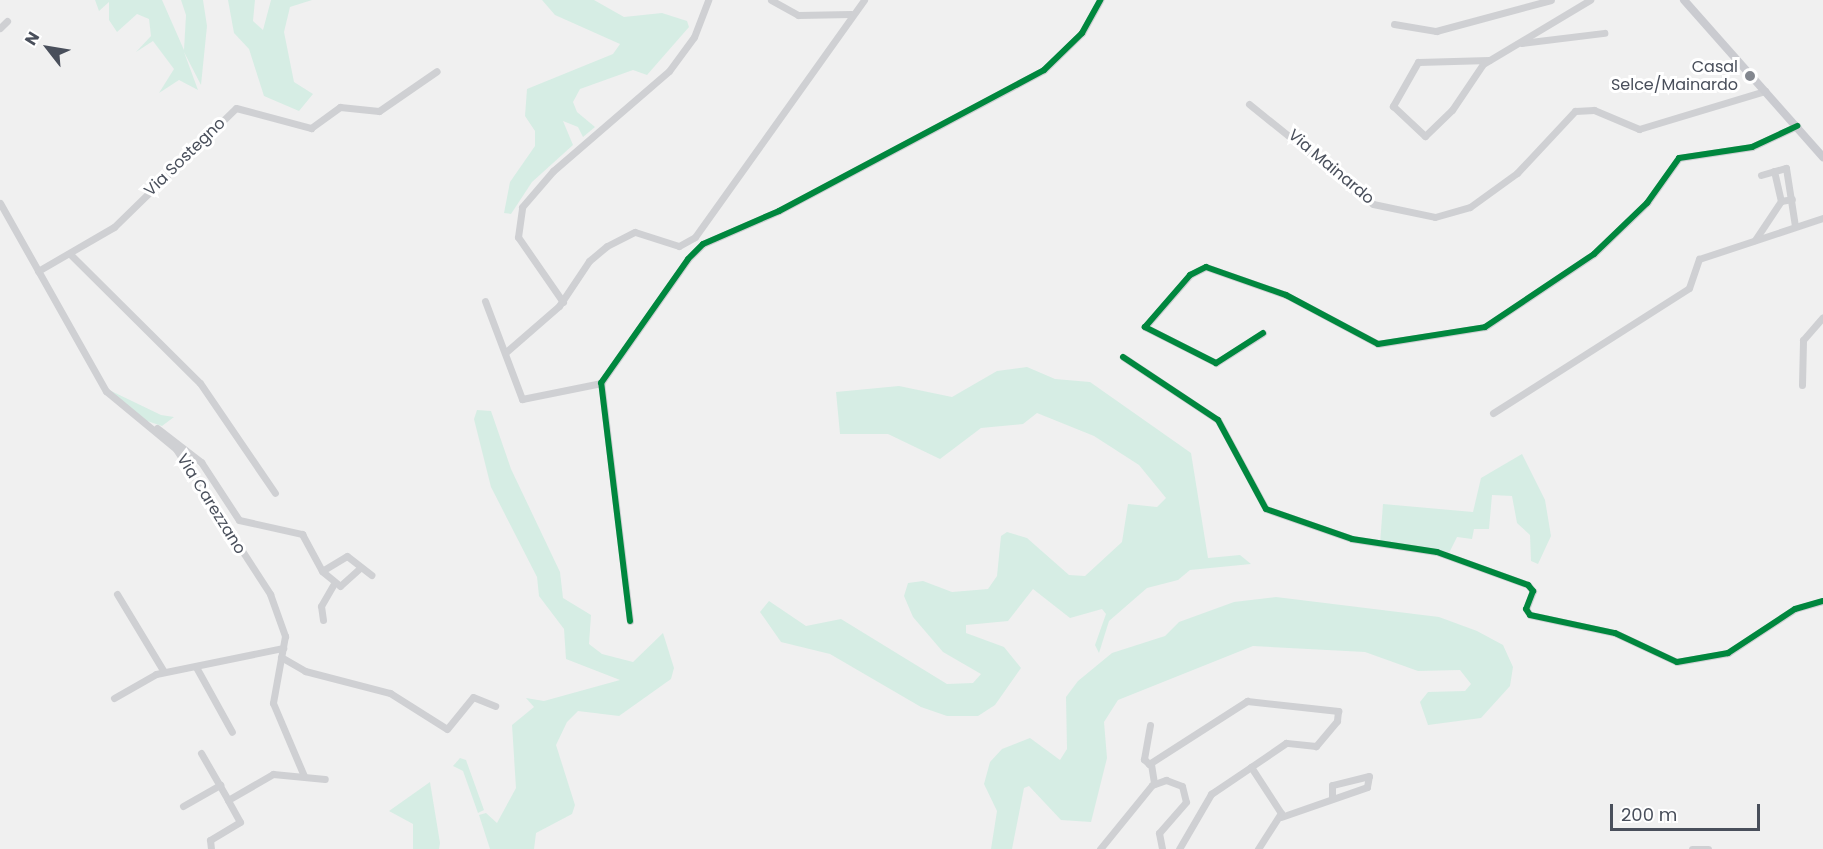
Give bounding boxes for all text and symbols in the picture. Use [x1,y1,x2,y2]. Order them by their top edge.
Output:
north arrow [18,18,78,78]
text: N [19,27,45,50]
place label: Casal Selce/Mainardo [1611,57,1738,95]
marker: Casal Selce/Mainardo [1743,69,1757,83]
street label: Via Sostegno [141,114,229,200]
street label: Via Mainardo [1284,125,1378,209]
street label: Via Carezzano [172,450,250,558]
scale bar [1613,792,1763,830]
text: 200 m [1621,802,1677,827]

